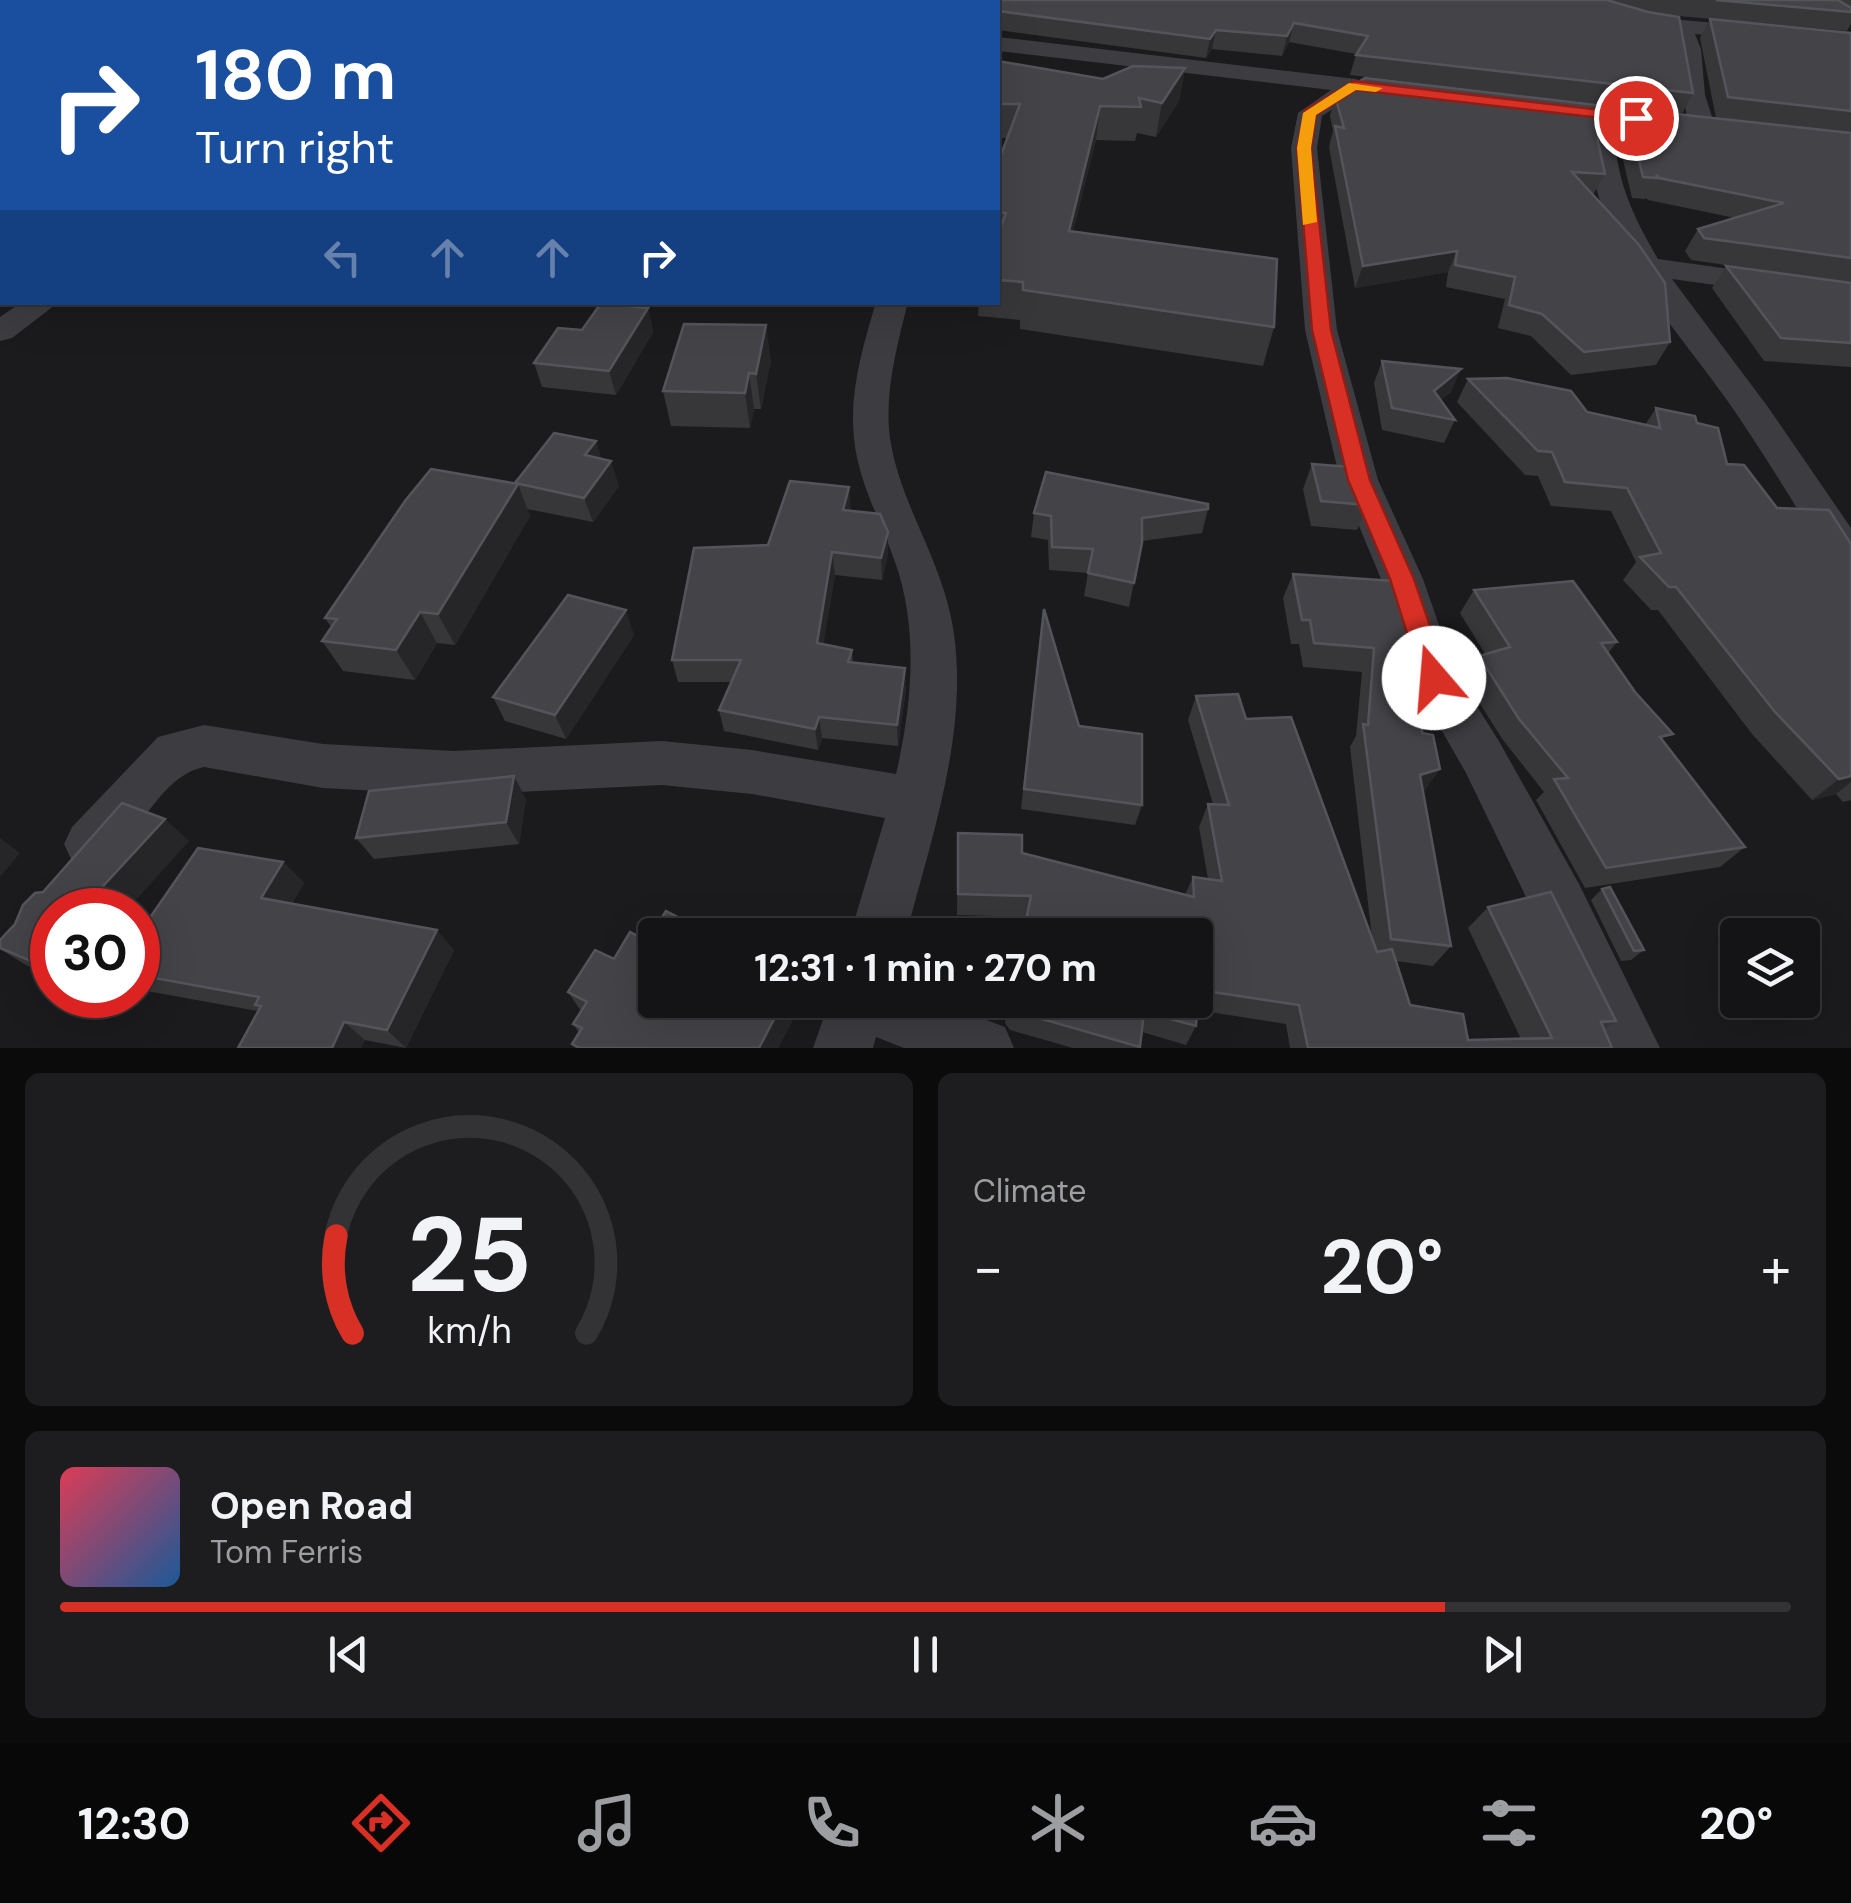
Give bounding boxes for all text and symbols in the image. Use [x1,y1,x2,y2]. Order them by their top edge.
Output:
text: 180 m [195,30,396,121]
icon: right [30,40,160,170]
pin [1594,76,1679,161]
icon: arrive [1609,91,1664,146]
text: Turn right [195,118,394,177]
icon: left [315,230,370,285]
icon: ahead [420,230,475,285]
icon: ahead [525,230,580,285]
icon: right [630,230,685,285]
position arrow [1382,626,1486,730]
speed limit sign: 30 [30,888,160,1018]
map controls [1720,918,1820,1018]
button: layers [1720,918,1820,1018]
text: 12:31 · 1 min · 270 m [754,943,1097,993]
text: Climate [973,1170,1087,1212]
text: 25 [407,1188,531,1323]
text: 20° [1321,1219,1444,1316]
text: − [973,1232,1003,1304]
text: + [1761,1232,1791,1304]
text: km/h [427,1308,511,1354]
text: Open Road [210,1481,413,1531]
text: Tom Ferris [210,1531,363,1573]
icon: previous [321,1627,376,1682]
icon: pause [898,1627,953,1682]
icon: next [1475,1627,1530,1682]
icon: directions [346,1788,416,1858]
icon: music [572,1788,642,1858]
icon: phone [797,1788,867,1858]
icon: climate [1023,1788,1093,1858]
icon: car [1248,1788,1318,1858]
icon: filters [1474,1788,1544,1858]
text: 12:30 [78,1794,190,1853]
text: 20° [1699,1794,1773,1853]

